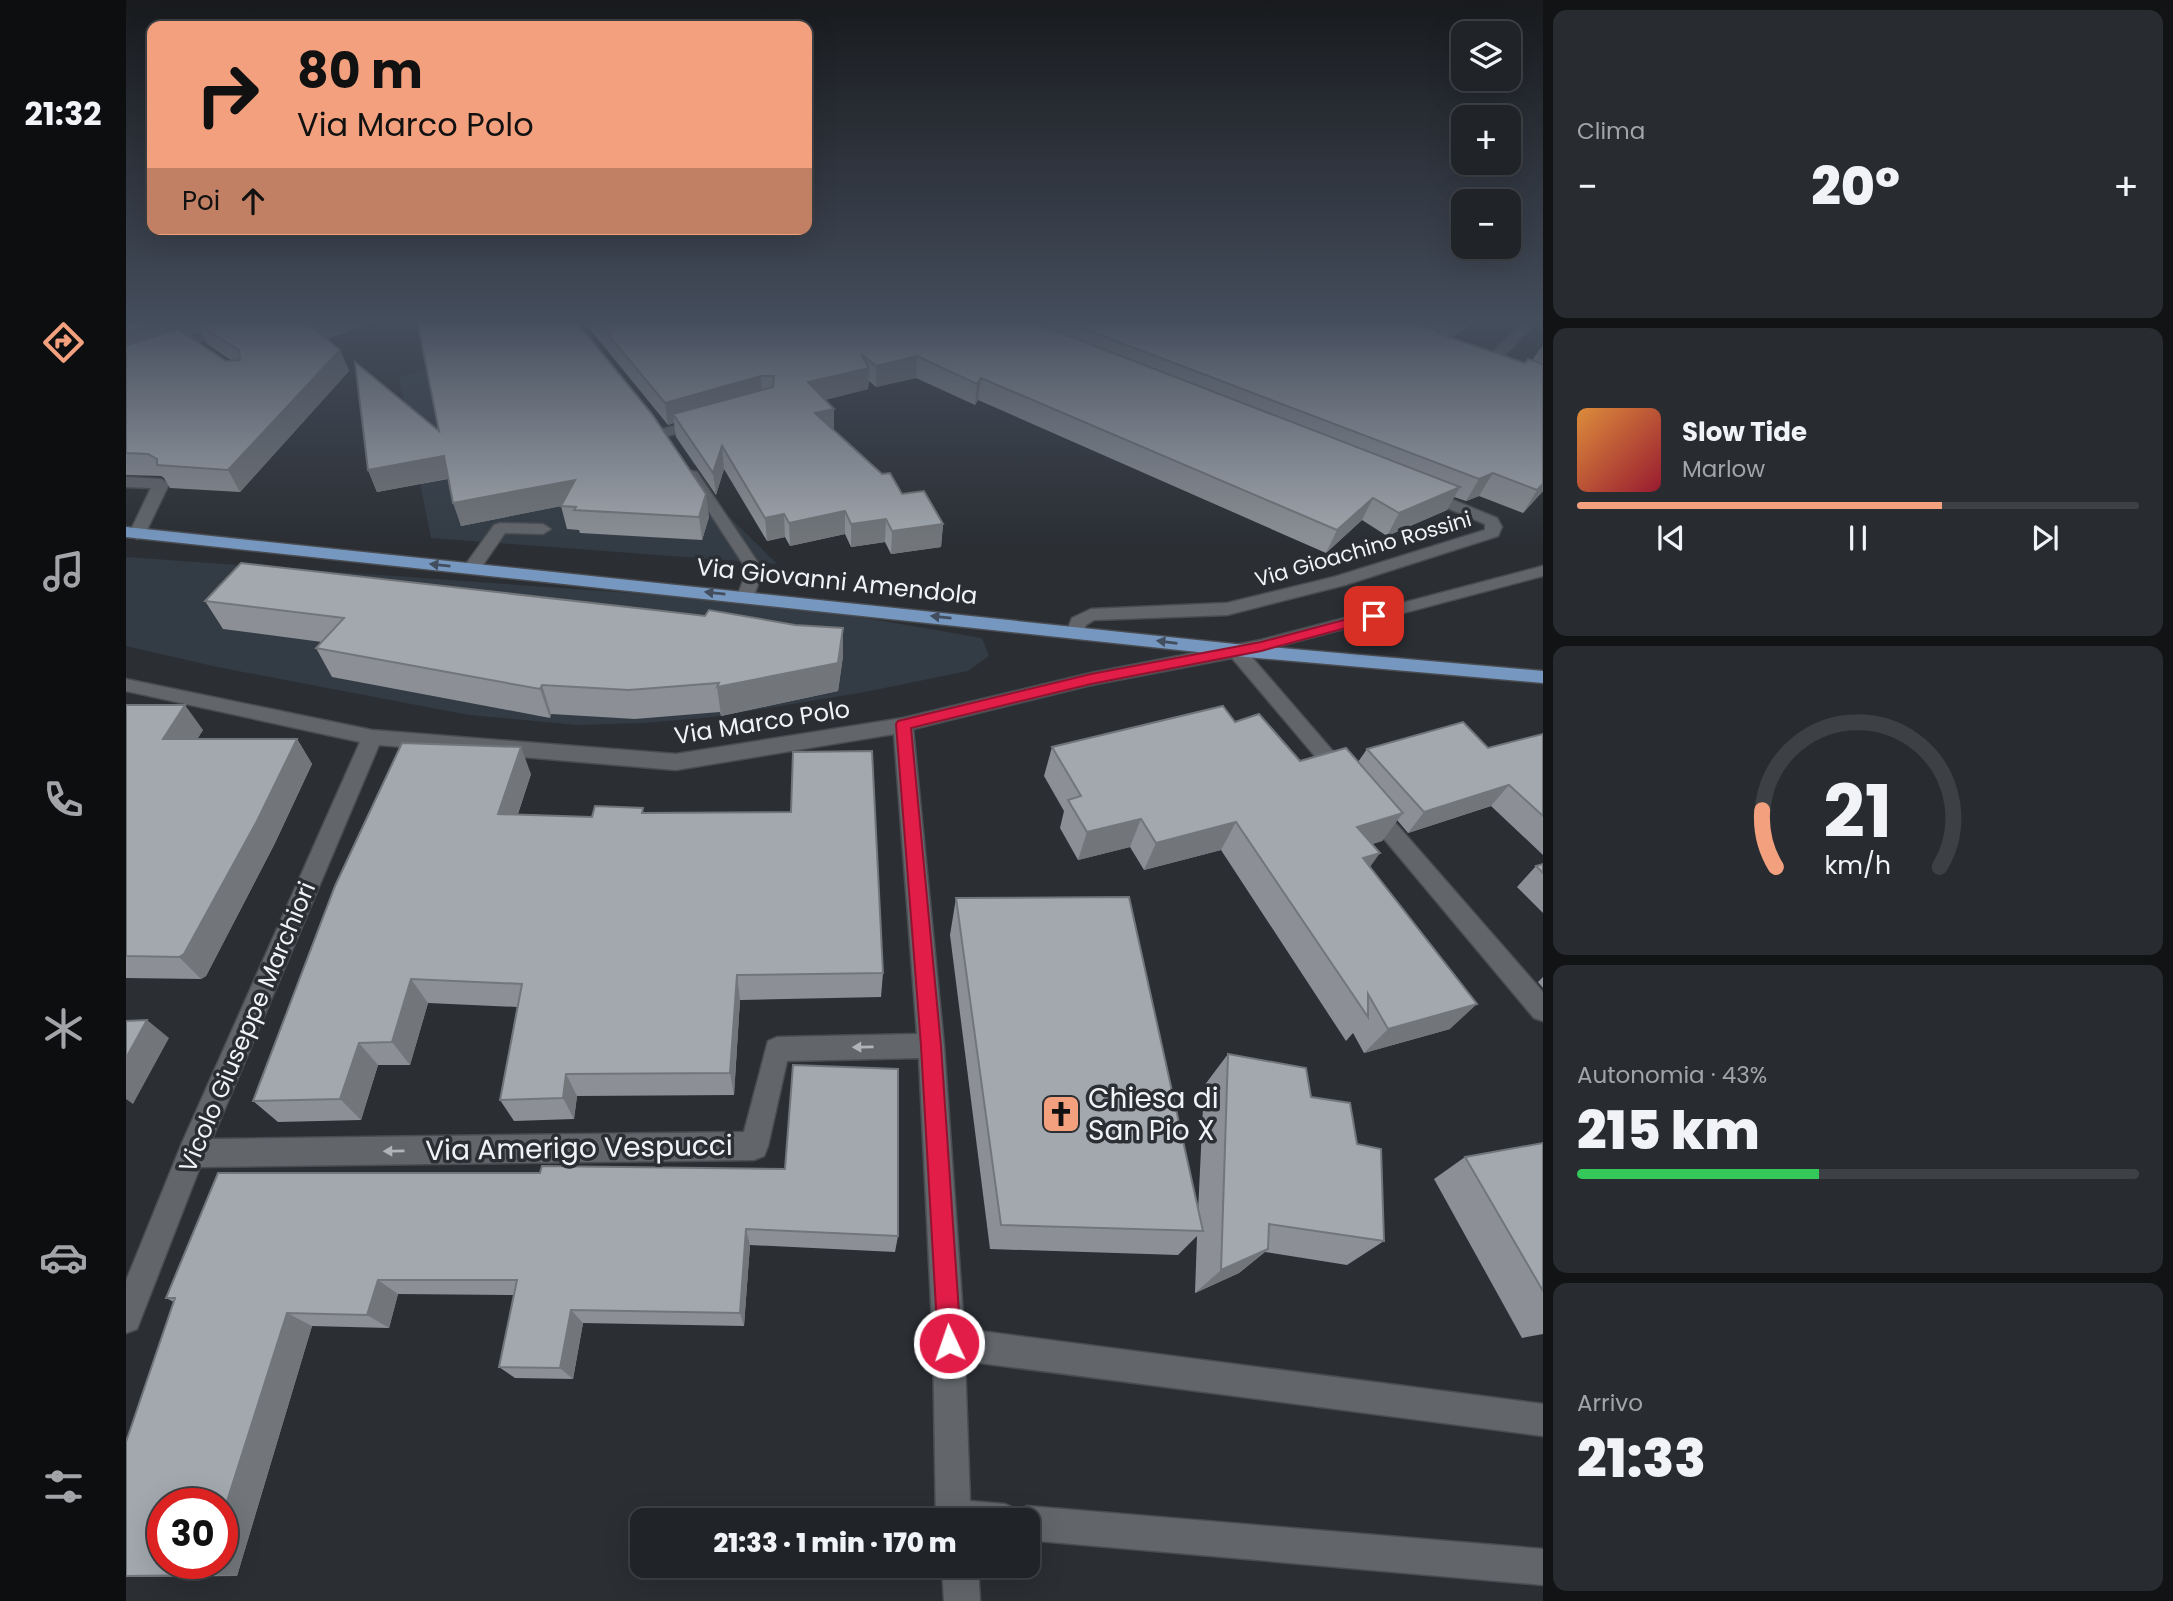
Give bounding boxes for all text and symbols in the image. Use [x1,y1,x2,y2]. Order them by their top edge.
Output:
map controls [1451,21,1521,259]
button: layers [1451,21,1521,91]
text: 80 m [297,37,423,105]
icon: right [182,49,273,140]
text: 21:32 [24,91,102,136]
text: Via Marco Polo [297,102,534,147]
button: + [1451,105,1521,175]
text: Clima [1577,115,1645,147]
text: 20° [1811,150,1900,223]
text: − [1577,160,1598,213]
text: + [2113,160,2139,213]
icon: ahead [234,182,272,220]
text: Poi [182,183,220,219]
button: − [1451,189,1521,259]
icon: directions [39,318,88,367]
text: Slow Tide [1682,414,1807,450]
text: Marlow [1682,453,1765,485]
street label: Via Gioachino Rossini [1251,504,1475,594]
icon: previous [1652,519,1690,557]
icon: pause [1839,519,1877,557]
icon: next [2026,519,2064,557]
icon: music [39,547,88,596]
street label: Via Giovanni Amendola [695,550,979,612]
one-way arrow [429,559,451,570]
pin [1344,586,1404,646]
one-way arrow [704,588,726,599]
icon: arrive [1355,597,1393,635]
one-way arrow [930,611,952,622]
one-way arrow [1156,637,1178,648]
street label: Via Marco Polo [672,692,852,752]
text: 21 [1824,761,1892,862]
icon: phone [39,775,88,824]
text: km/h [1825,847,1891,882]
street label: Vicolo Giuseppe Marchiori [171,877,323,1177]
icon: climate [39,1004,88,1053]
one-way arrow [852,1042,874,1053]
text: Autonomia · 43% [1577,1059,1767,1091]
place label: Chiesa di San Pio X [1088,1079,1219,1150]
church icon: Chiesa di San Pio X [1040,1093,1082,1135]
text: 215 km [1577,1094,1760,1167]
street label: Via Amerigo Vespucci [425,1126,733,1170]
one-way arrow [382,1145,404,1156]
icon: car [39,1233,88,1282]
position arrow [912,1306,986,1380]
text: Arrivo [1577,1387,1643,1419]
text: 21:33 [1577,1422,1706,1495]
icon: filters [39,1462,88,1511]
speed limit sign: 30 [147,1488,238,1579]
text: 21:33 · 1 min · 170 m [713,1525,957,1561]

